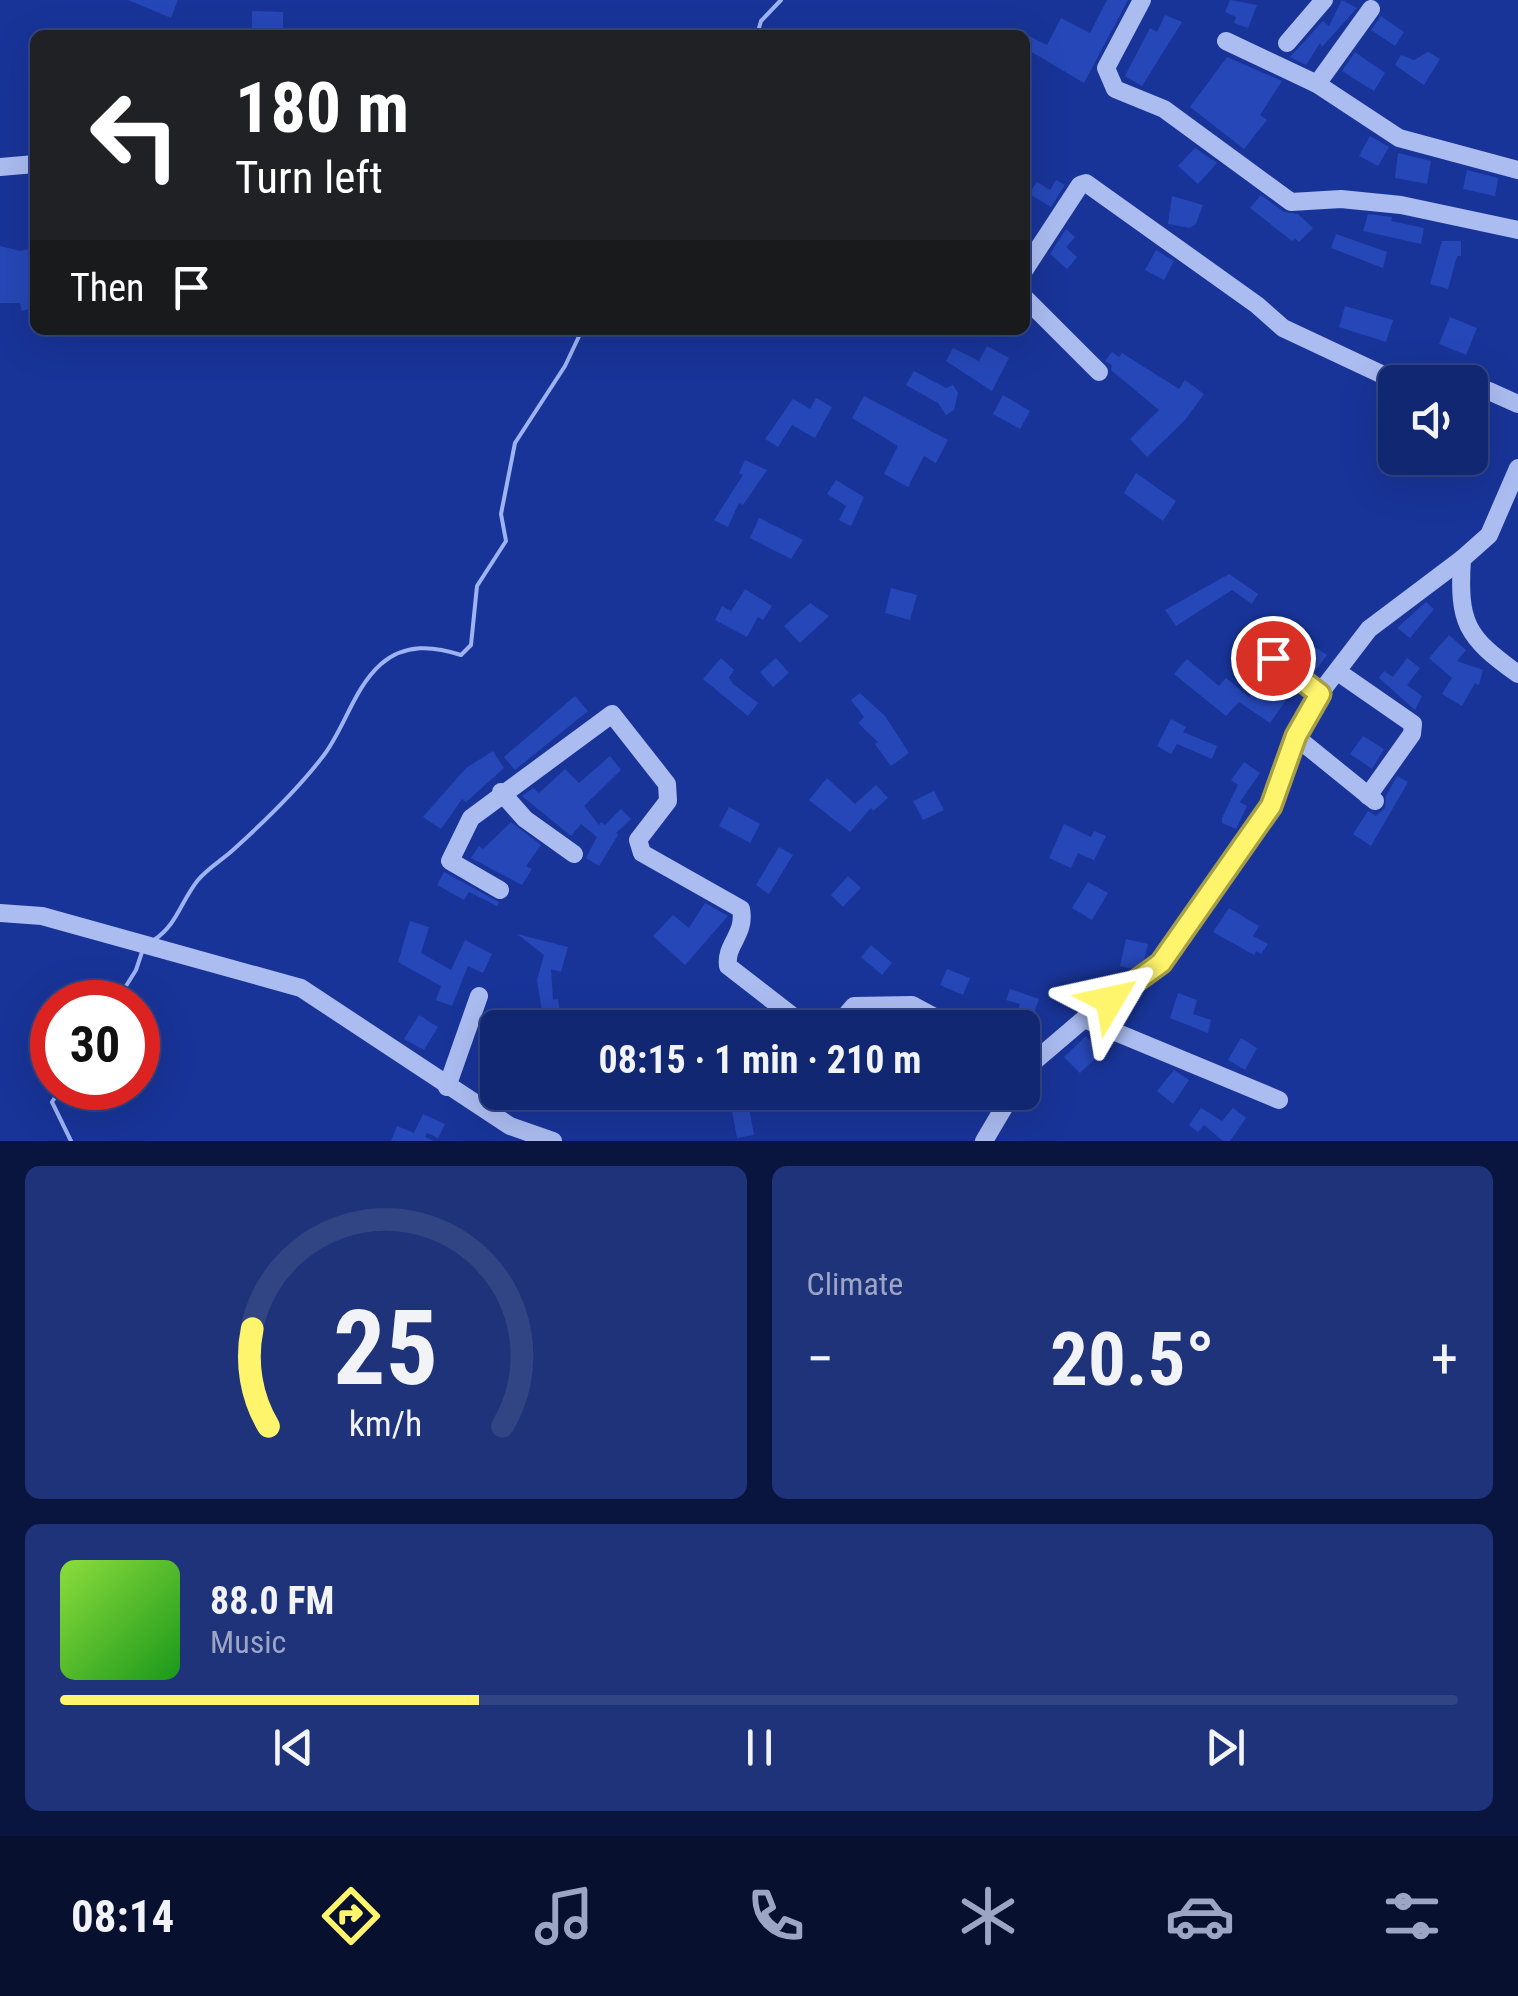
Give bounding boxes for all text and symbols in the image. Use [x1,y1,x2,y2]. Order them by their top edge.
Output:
text: 180 m [235,67,409,149]
icon: left [70,70,200,200]
text: Turn left [235,151,383,204]
icon: arrive [164,260,219,315]
text: Then [70,266,144,310]
map controls [1378,365,1488,475]
button: sound [1378,365,1488,475]
pin [1231,616,1316,701]
icon: arrive [1246,631,1301,686]
position arrow [1058,948,1162,1052]
speed limit sign: 30 [30,980,160,1110]
text: 08:15 · 1 min · 210 m [599,1038,921,1082]
text: Climate [807,1265,903,1303]
text: 25 [333,1288,438,1409]
text: 20.5° [1050,1315,1215,1403]
text: − [807,1327,834,1391]
text: + [1431,1327,1458,1391]
text: km/h [349,1403,423,1445]
text: 88.0 FM [210,1579,334,1623]
text: Music [210,1623,286,1661]
icon: previous [266,1720,321,1775]
icon: pause [732,1720,787,1775]
icon: next [1198,1720,1253,1775]
icon: directions [316,1881,386,1951]
icon: music [529,1881,599,1951]
icon: phone [741,1881,811,1951]
icon: climate [953,1881,1023,1951]
icon: car [1165,1881,1235,1951]
icon: filters [1377,1881,1447,1951]
text: 08:14 [71,1890,174,1943]

